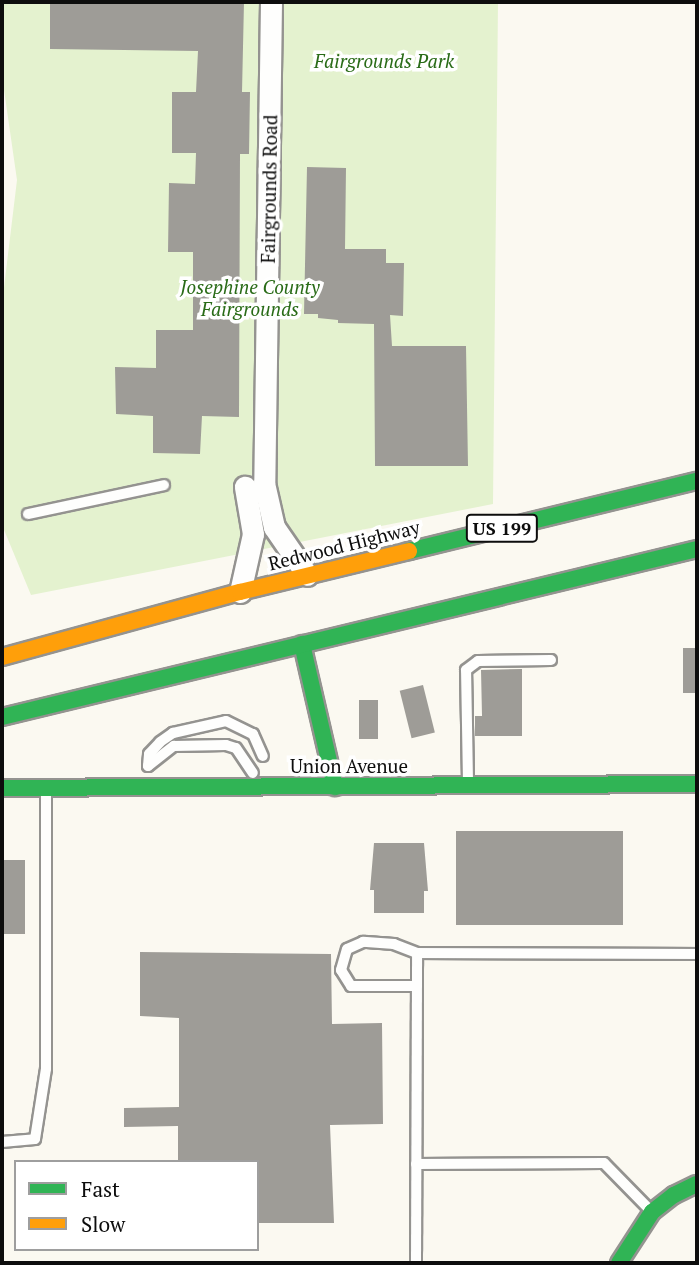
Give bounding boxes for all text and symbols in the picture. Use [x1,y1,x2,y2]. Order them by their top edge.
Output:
park label: Fairgrounds Park [314,50,454,72]
street label: Fairgrounds Road [256,114,282,264]
park label: Josephine County Fairgrounds [180,276,320,320]
road number: US 199 [465,514,539,542]
street label: Redwood Highway [266,515,422,575]
street label: Union Avenue [290,755,408,777]
legend [14,1160,259,1251]
text: Fast [81,1175,120,1203]
text: Slow [81,1210,125,1238]

